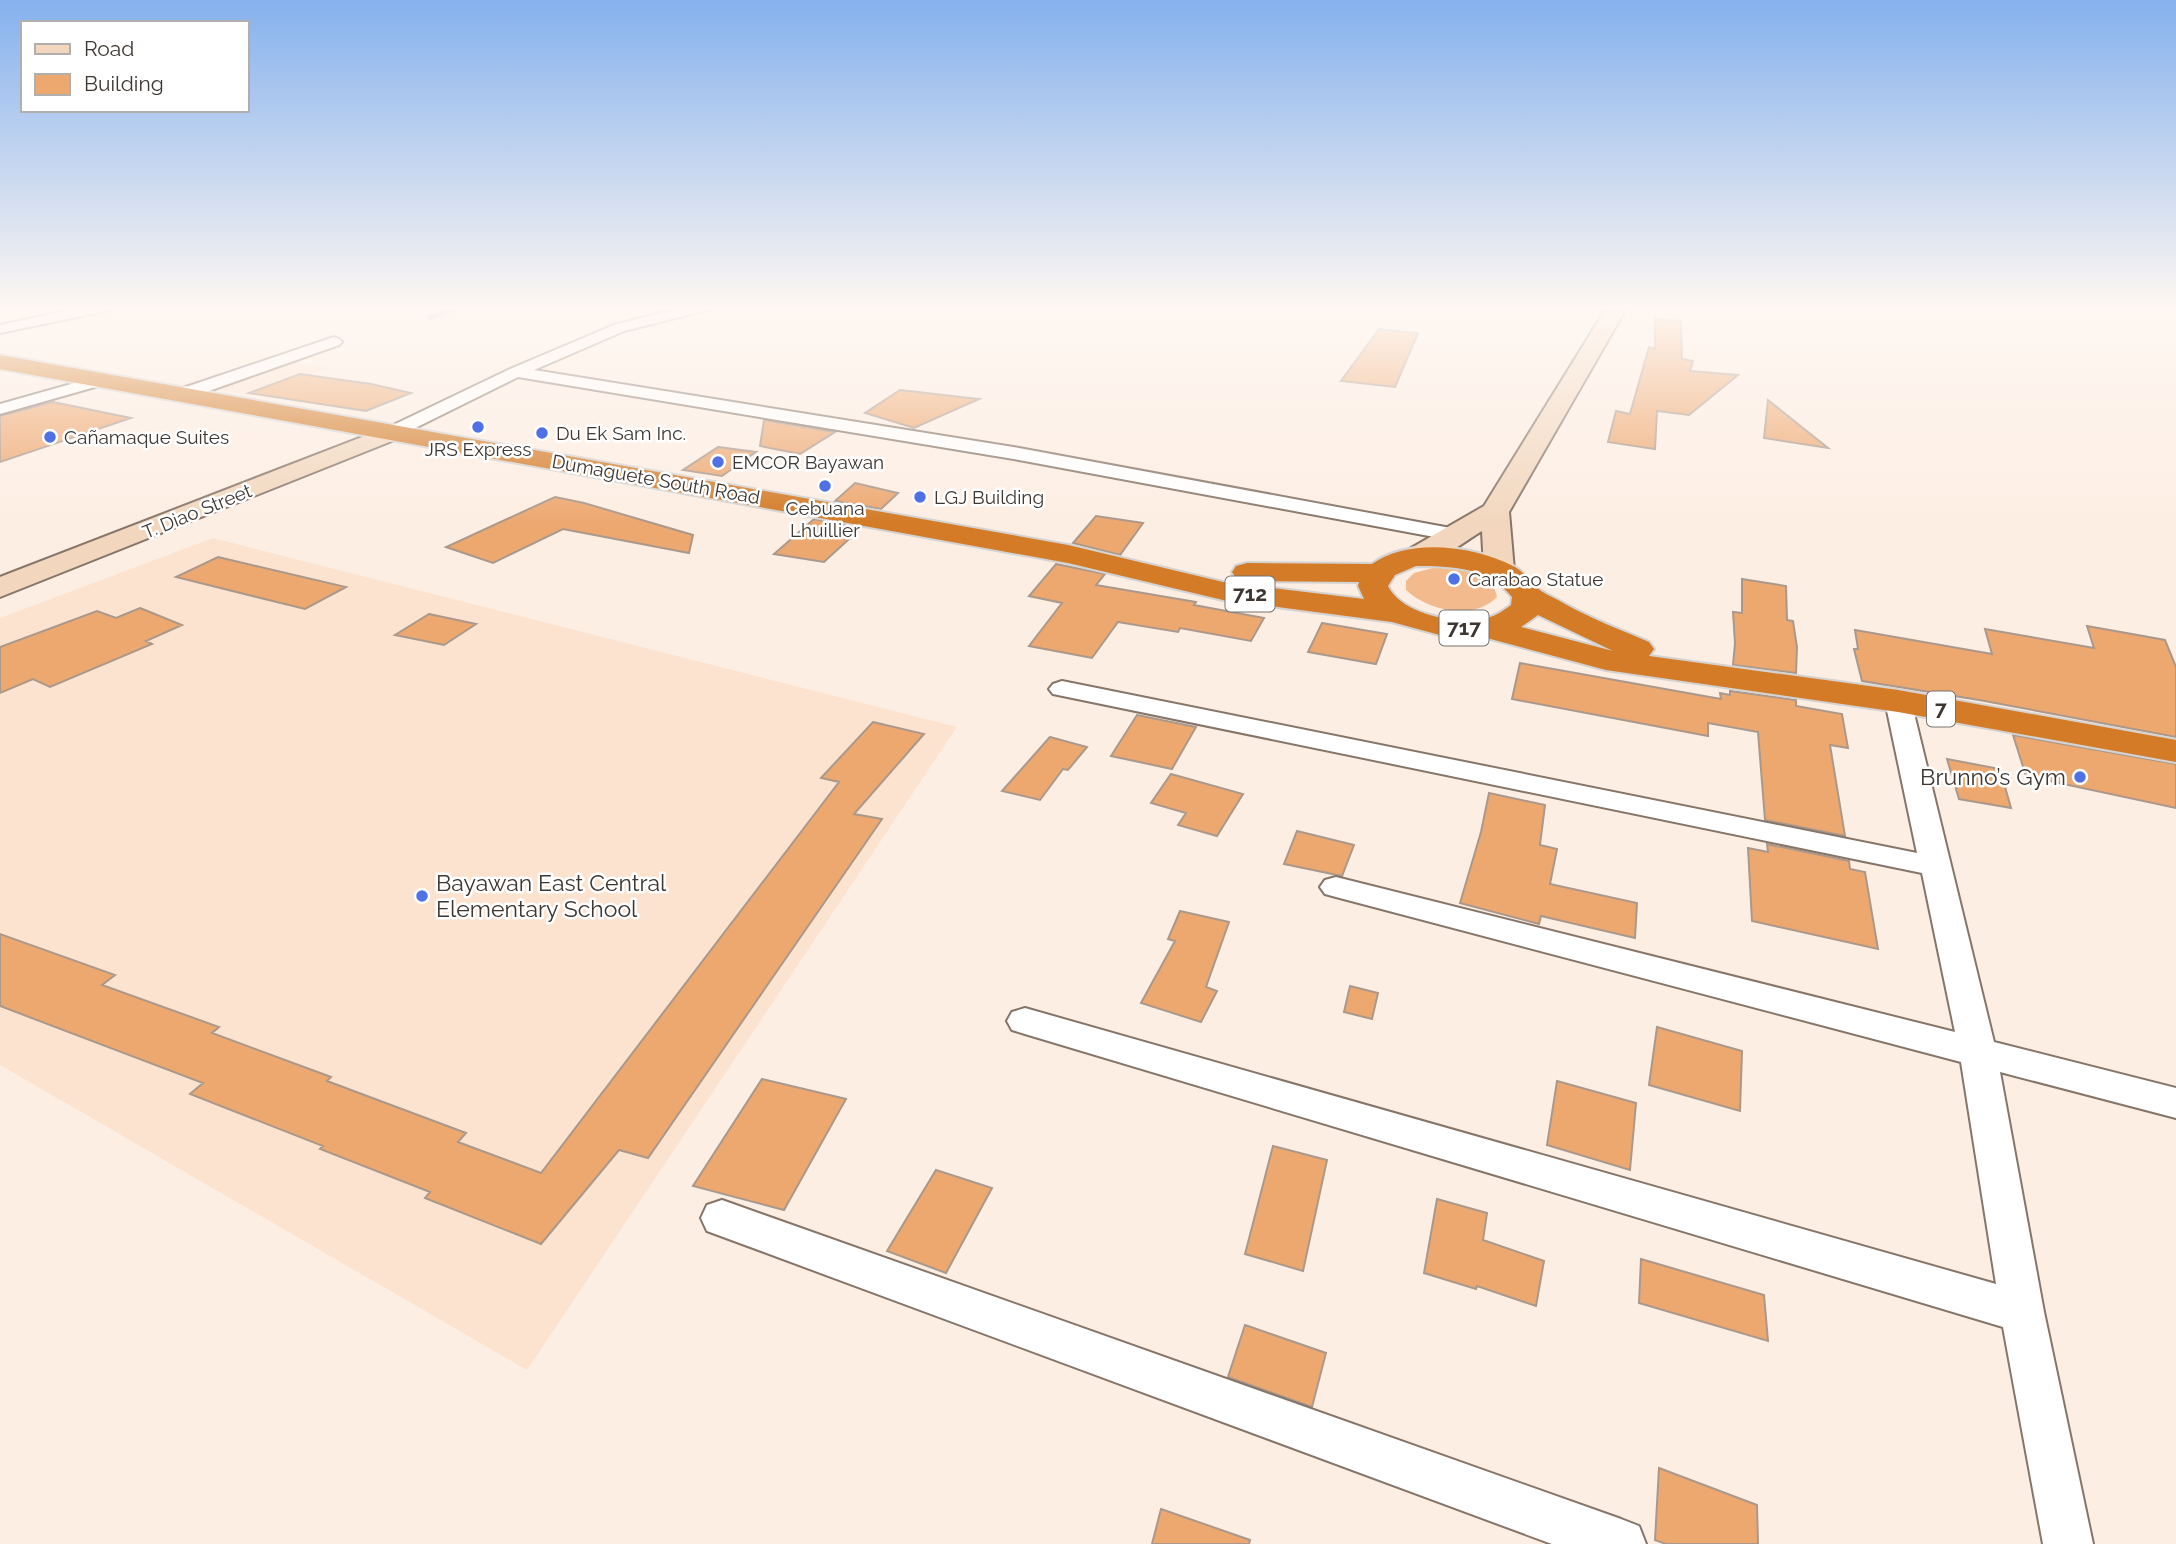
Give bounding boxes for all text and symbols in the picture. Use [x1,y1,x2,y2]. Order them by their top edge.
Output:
legend [21,21,248,112]
text: Road [84,36,134,61]
text: Building [84,71,164,96]
marker: JRS Express [470,419,486,435]
place label: Du Ek Sam Inc. [556,422,686,444]
marker: Du Ek Sam Inc. [534,425,550,441]
place label: Cañamaque Suites [64,426,229,448]
marker: Cañamaque Suites [42,429,58,445]
place label: JRS Express [425,438,531,460]
street label: Dumaguete South Road [550,450,762,508]
place label: EMCOR Bayawan [732,451,884,473]
marker: EMCOR Bayawan [710,454,726,470]
marker: Cebuana Lhuillier [817,478,833,494]
street label: T. Diao Street [139,479,255,543]
place label: LGJ Building [934,486,1044,508]
marker: LGJ Building [912,489,928,505]
place label: Cebuana Lhuillier [786,497,864,541]
place label: Carabao Statue [1468,568,1603,590]
marker: Carabao Statue [1446,571,1462,587]
road number: 712 [1226,576,1274,612]
road number: 717 [1440,610,1488,646]
road number: 7 [1927,692,1955,726]
place label: Brunno’s Gym [1920,763,2066,790]
marker: Brunno’s Gym [2072,769,2088,785]
place label: Bayawan East Central Elementary School [436,869,667,922]
marker: Bayawan East Central Elementary School [414,888,430,904]

